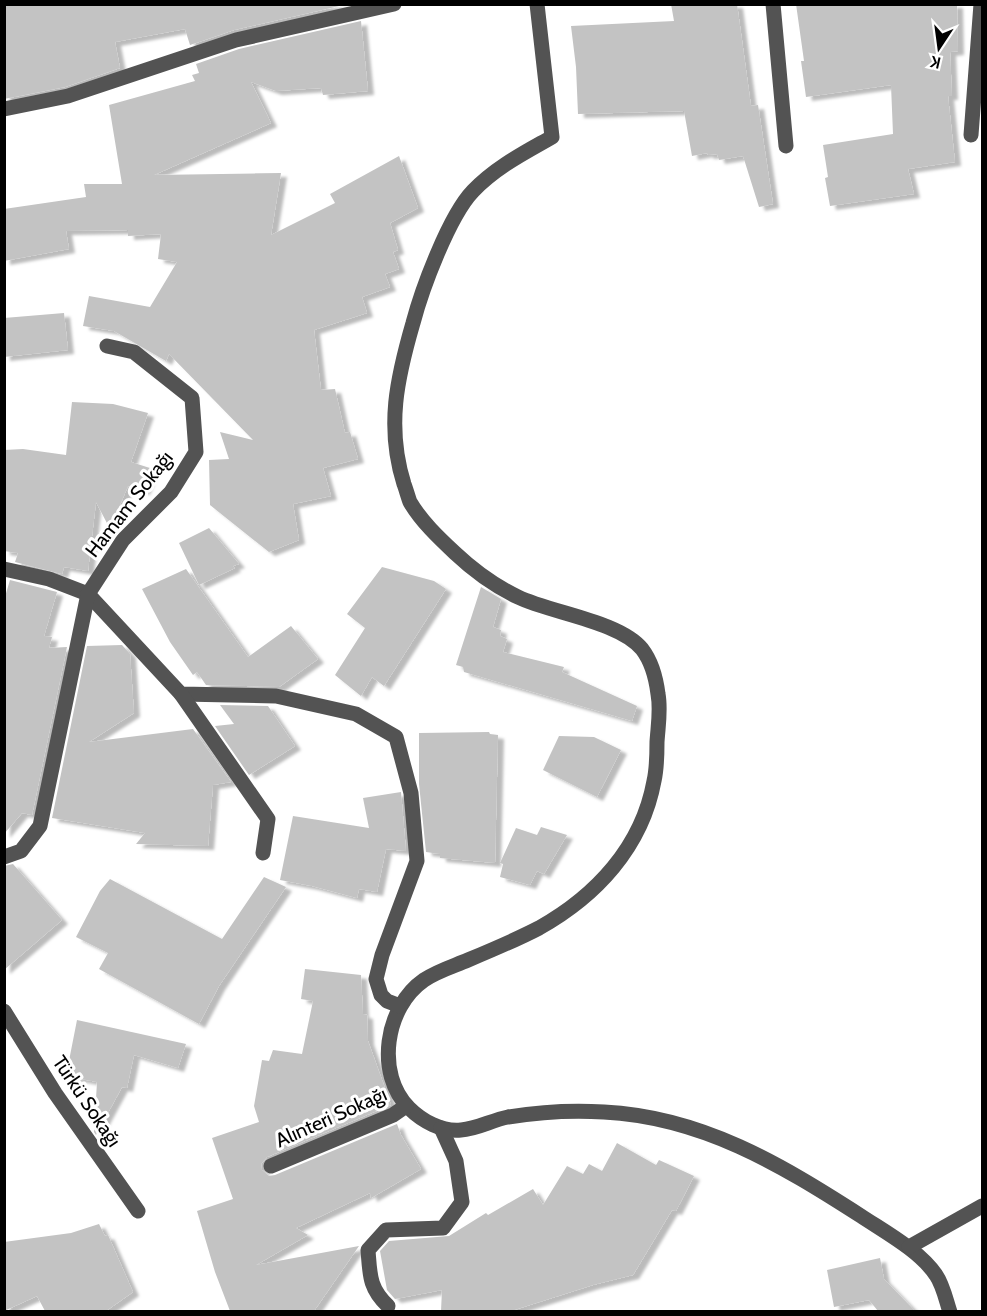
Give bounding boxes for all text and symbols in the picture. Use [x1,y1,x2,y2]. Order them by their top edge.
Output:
north arrow [909,18,969,78]
text: K [929,52,943,73]
street label: Hamam Sokağı [80,446,178,562]
street label: Türkü Sokağı [48,1051,126,1151]
street label: Alınteri Sokağı [272,1082,390,1152]

